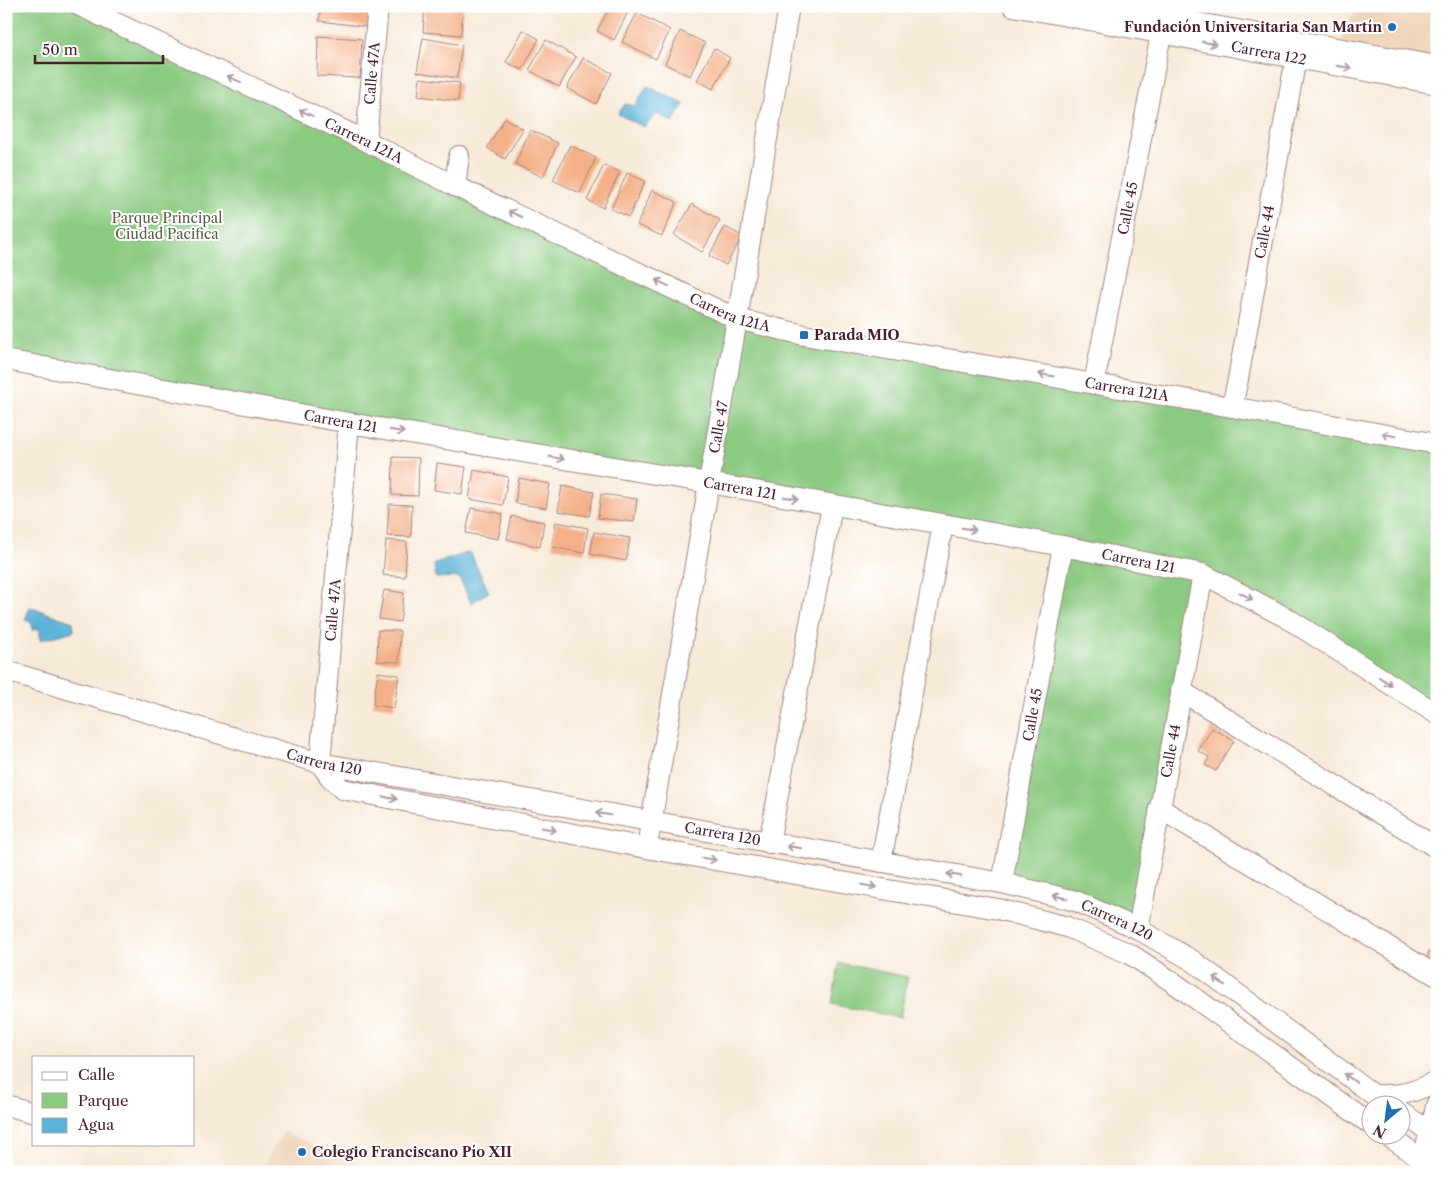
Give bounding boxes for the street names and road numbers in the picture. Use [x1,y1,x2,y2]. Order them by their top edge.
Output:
street label: Carrera 122 [1229,37,1308,69]
street label: Calle 47A [360,40,384,105]
street label: Carrera 121A [322,114,407,168]
street label: Calle 45 [1114,180,1142,236]
street label: Calle 44 [1251,204,1278,260]
street label: Carrera 121A [687,289,773,336]
street label: Carrera 121A [1083,373,1171,405]
street label: Calle 47 [705,399,732,455]
street label: Carrera 121 [302,406,379,437]
street label: Carrera 121 [702,473,778,504]
street label: Carrera 121 [1100,545,1177,577]
street label: Calle 47A [321,577,345,642]
street label: Calle 45 [1019,687,1046,743]
street label: Calle 44 [1157,723,1184,779]
street label: Carrera 120 [284,745,363,779]
street label: Carrera 120 [683,818,762,849]
street label: Carrera 120 [1078,895,1156,945]

